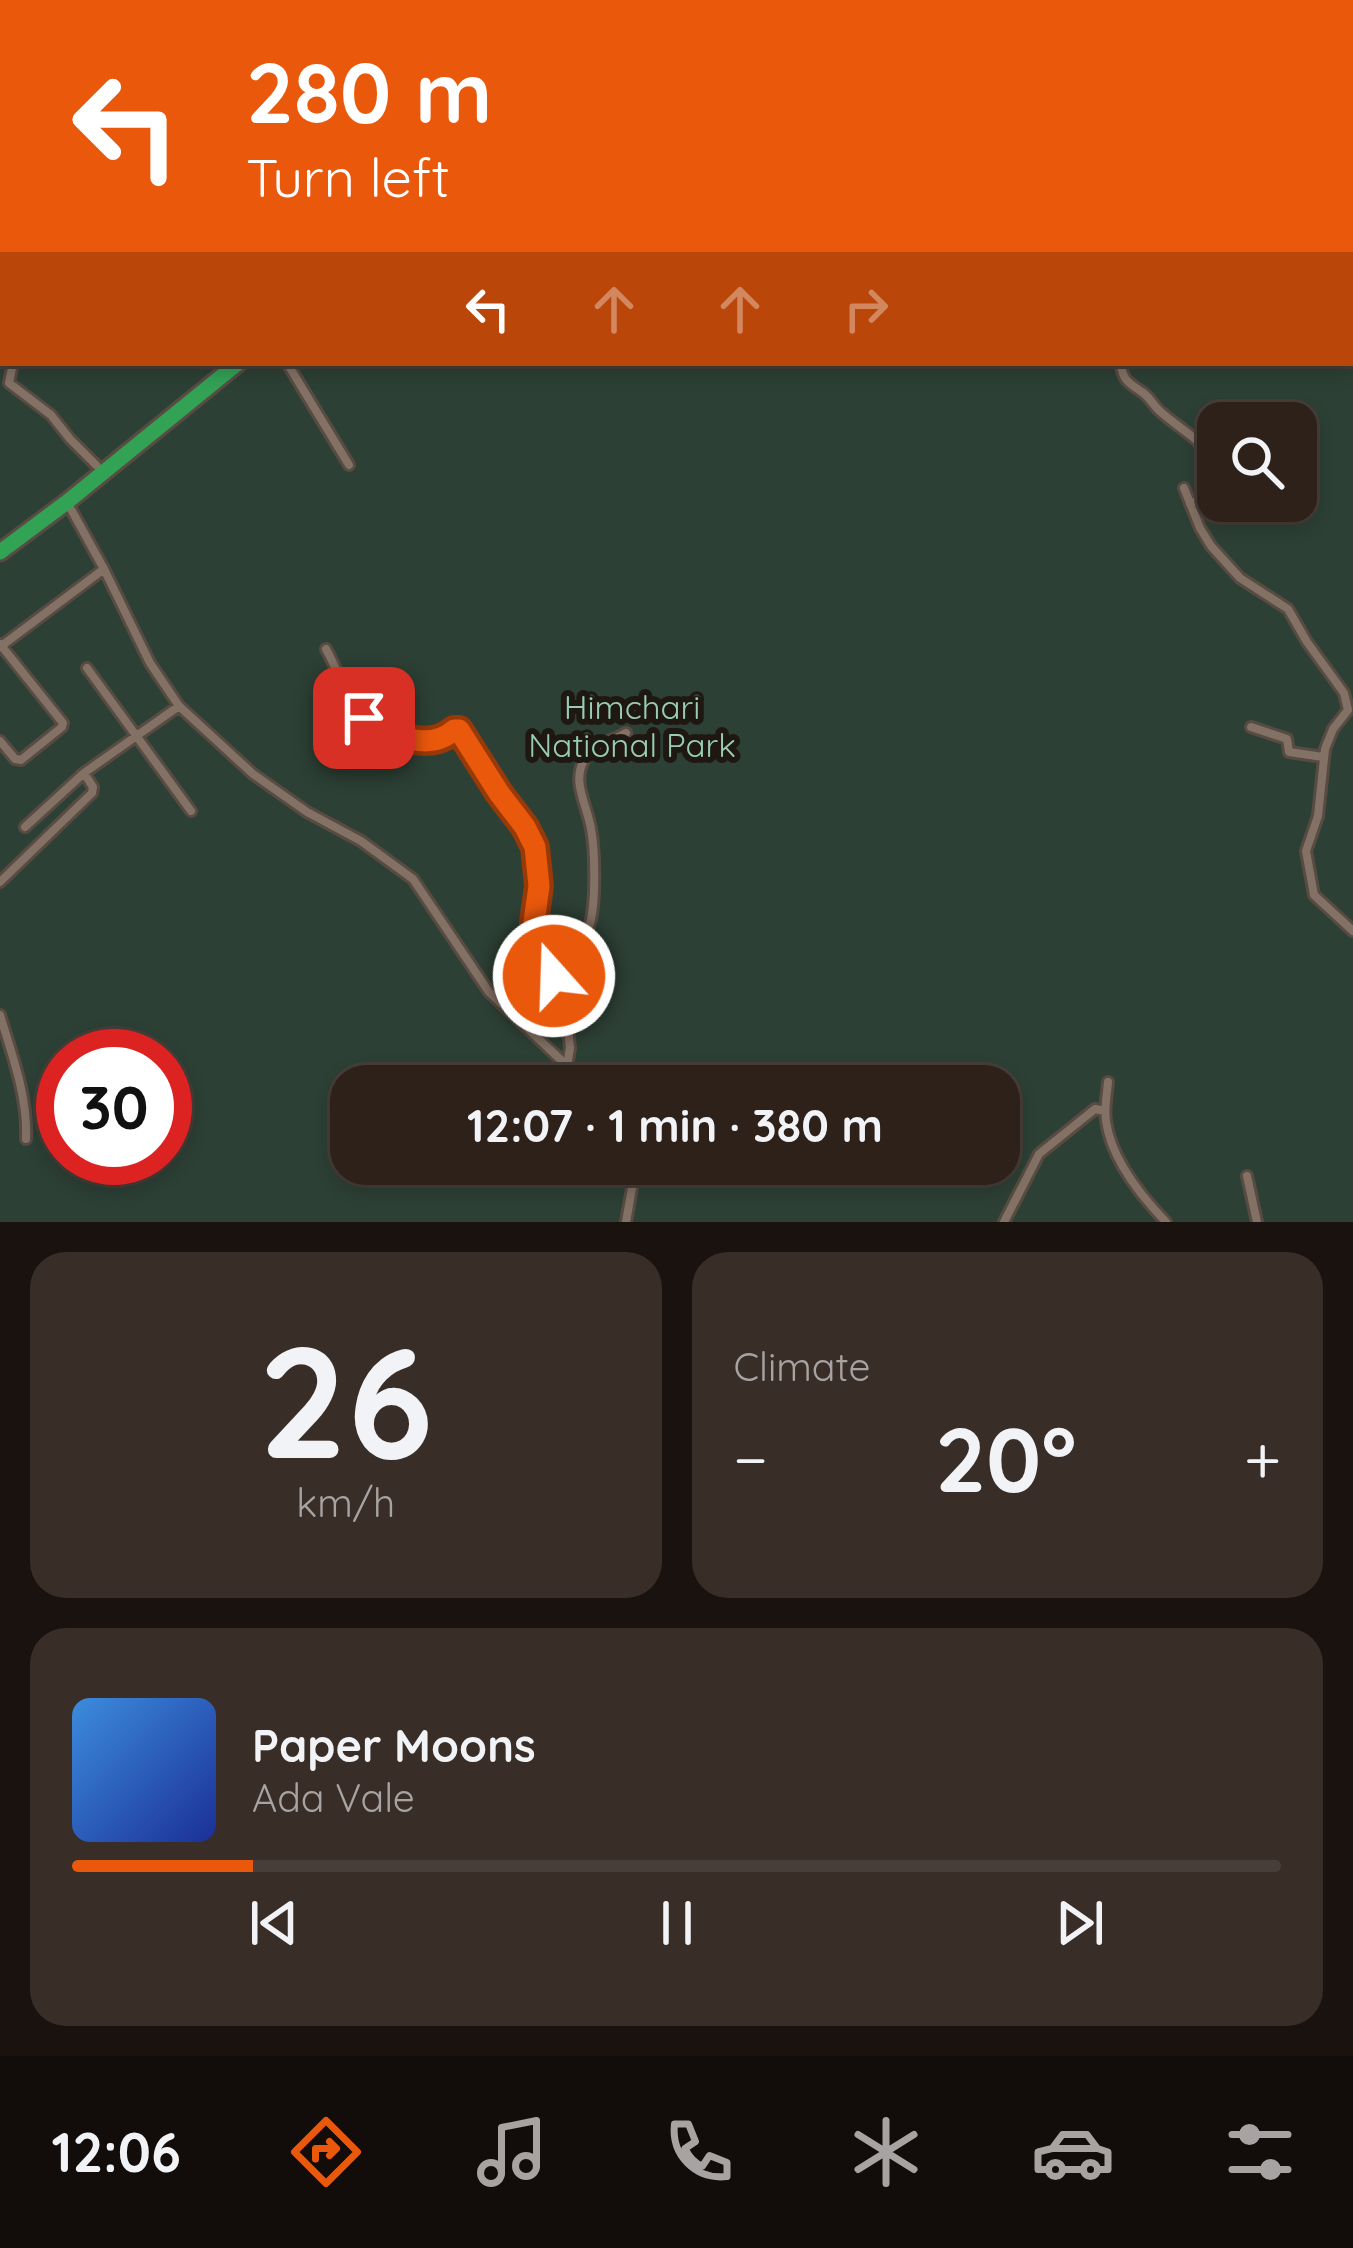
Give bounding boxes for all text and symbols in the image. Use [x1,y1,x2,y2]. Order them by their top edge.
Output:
text: 280 m [246,39,492,144]
icon: left [48,48,204,204]
text: Turn left [246,143,450,211]
icon: left [455,276,521,342]
icon: ahead [581,276,647,342]
icon: ahead [707,276,773,342]
icon: right [833,276,899,342]
map controls [1197,402,1317,522]
button: search [1197,402,1317,522]
pin [313,667,415,769]
icon: arrive [331,685,397,751]
park label: Himchari National Park [528,686,736,765]
position arrow [491,913,617,1039]
speed limit sign: 30 [36,1029,192,1185]
text: 12:07 · 1 min · 380 m [467,1097,883,1153]
text: 26 [258,1302,433,1497]
text: Climate [734,1342,871,1391]
text: 20° [935,1402,1077,1515]
text: − [734,1417,768,1500]
text: + [1244,1417,1281,1500]
text: km/h [296,1478,395,1527]
text: Paper Moons [252,1717,536,1773]
text: Ada Vale [252,1773,415,1822]
icon: previous [241,1890,307,1956]
icon: pause [644,1890,710,1956]
icon: next [1047,1890,1113,1956]
icon: directions [284,2110,368,2194]
icon: music [470,2110,554,2194]
icon: phone [657,2110,741,2194]
icon: climate [844,2110,928,2194]
icon: car [1031,2110,1115,2194]
icon: filters [1218,2110,1302,2194]
text: 12:06 [51,2118,181,2186]

